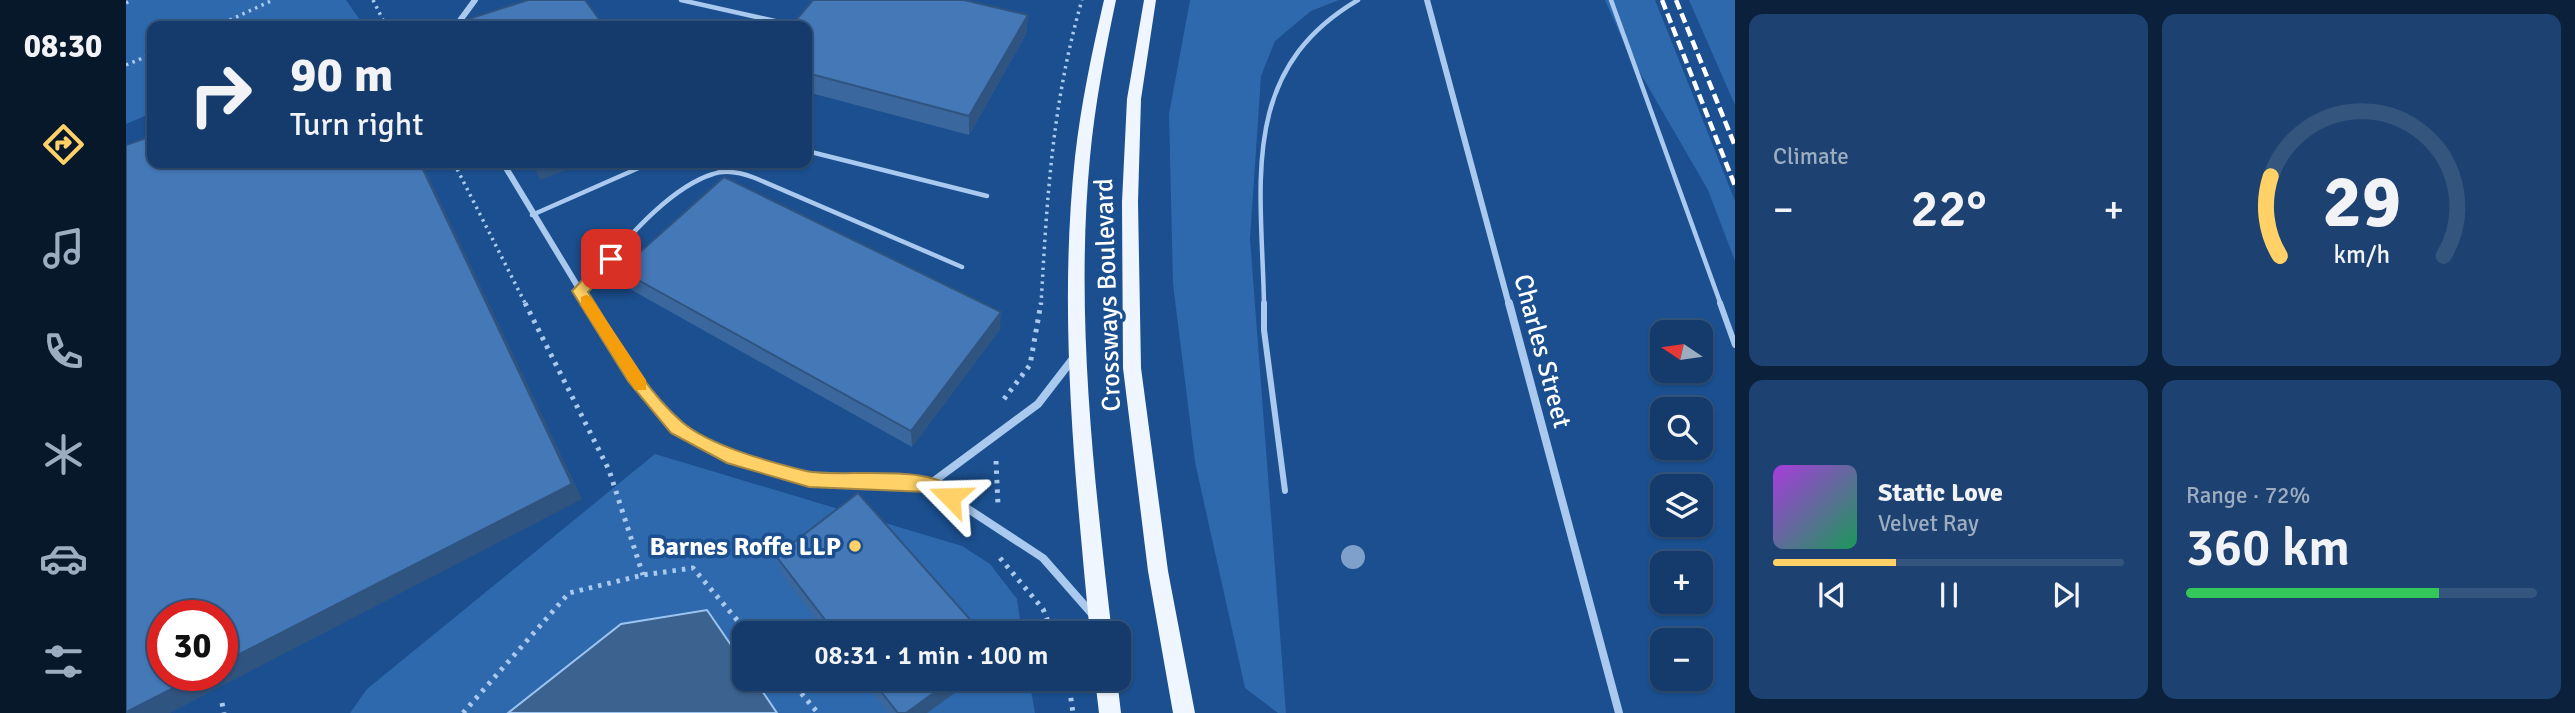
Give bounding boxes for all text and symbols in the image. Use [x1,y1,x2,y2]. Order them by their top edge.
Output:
text: 08:30 [24,27,102,66]
text: 90 m [290,45,393,105]
icon: right [175,49,266,140]
text: Turn right [290,105,423,144]
icon: directions [39,120,88,169]
text: Climate [1773,142,1849,171]
text: 29 [2322,158,2401,247]
text: 22° [1910,177,1987,241]
street label: Crossways Boulevard [1088,178,1128,412]
text: − [1773,186,1794,233]
text: + [2103,186,2124,233]
icon: music [39,224,88,273]
pin [581,229,641,289]
text: km/h [2333,239,2390,270]
icon: arrive [592,240,630,278]
street label: Charles Street [1506,271,1578,432]
north arrow [1650,320,1713,383]
map controls [1650,320,1713,691]
icon: phone [39,327,88,376]
button: search [1650,397,1713,460]
icon: climate [39,430,88,479]
position arrow [913,460,987,534]
button: layers [1650,474,1713,537]
text: Static Love [1878,477,2003,509]
text: Range · 72% [2186,481,2310,510]
text: Velvet Ray [1878,509,1979,538]
text: 360 km [2186,516,2350,580]
place label: Barnes Roffe LLP [650,531,841,563]
icon: car [39,534,88,583]
marker: Barnes Roffe LLP [847,538,863,554]
button: + [1650,551,1713,614]
icon: previous [1813,576,1851,614]
icon: pause [1930,576,1968,614]
icon: next [2047,576,2085,614]
speed limit sign: 30 [147,600,238,691]
button: − [1650,628,1713,691]
icon: filters [39,637,88,686]
text: 08:31 · 1 min · 100 m [815,640,1048,672]

